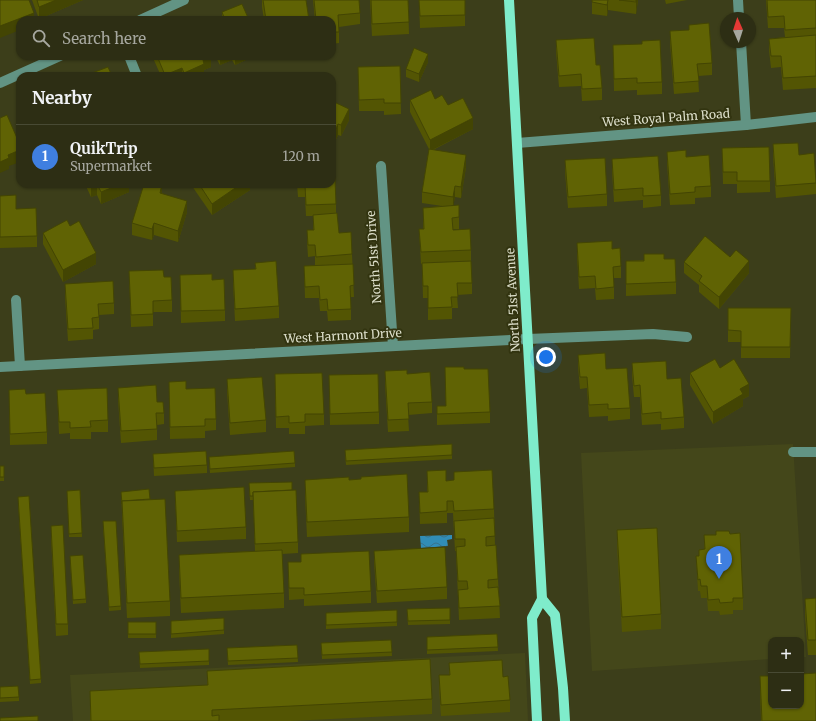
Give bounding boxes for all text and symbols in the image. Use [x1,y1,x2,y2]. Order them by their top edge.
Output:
north arrow [720,12,756,48]
search box [16,16,336,60]
icon: search [30,27,52,49]
text: Search here [62,29,146,48]
text: Nearby [32,87,92,109]
street label: West Royal Palm Road [601,106,730,130]
text: QuikTrip [70,139,138,158]
text: 1 [42,148,48,165]
text: 120 m [282,148,320,165]
text: Supermarket [70,158,152,175]
street label: North 51st Drive [363,210,384,304]
street label: North 51st Avenue [502,248,523,352]
street label: West Harmont Drive [283,325,402,346]
your location [536,347,556,367]
pin: 1 [706,546,732,579]
map controls [768,637,804,709]
button: + [768,637,804,673]
button: − [768,673,804,709]

